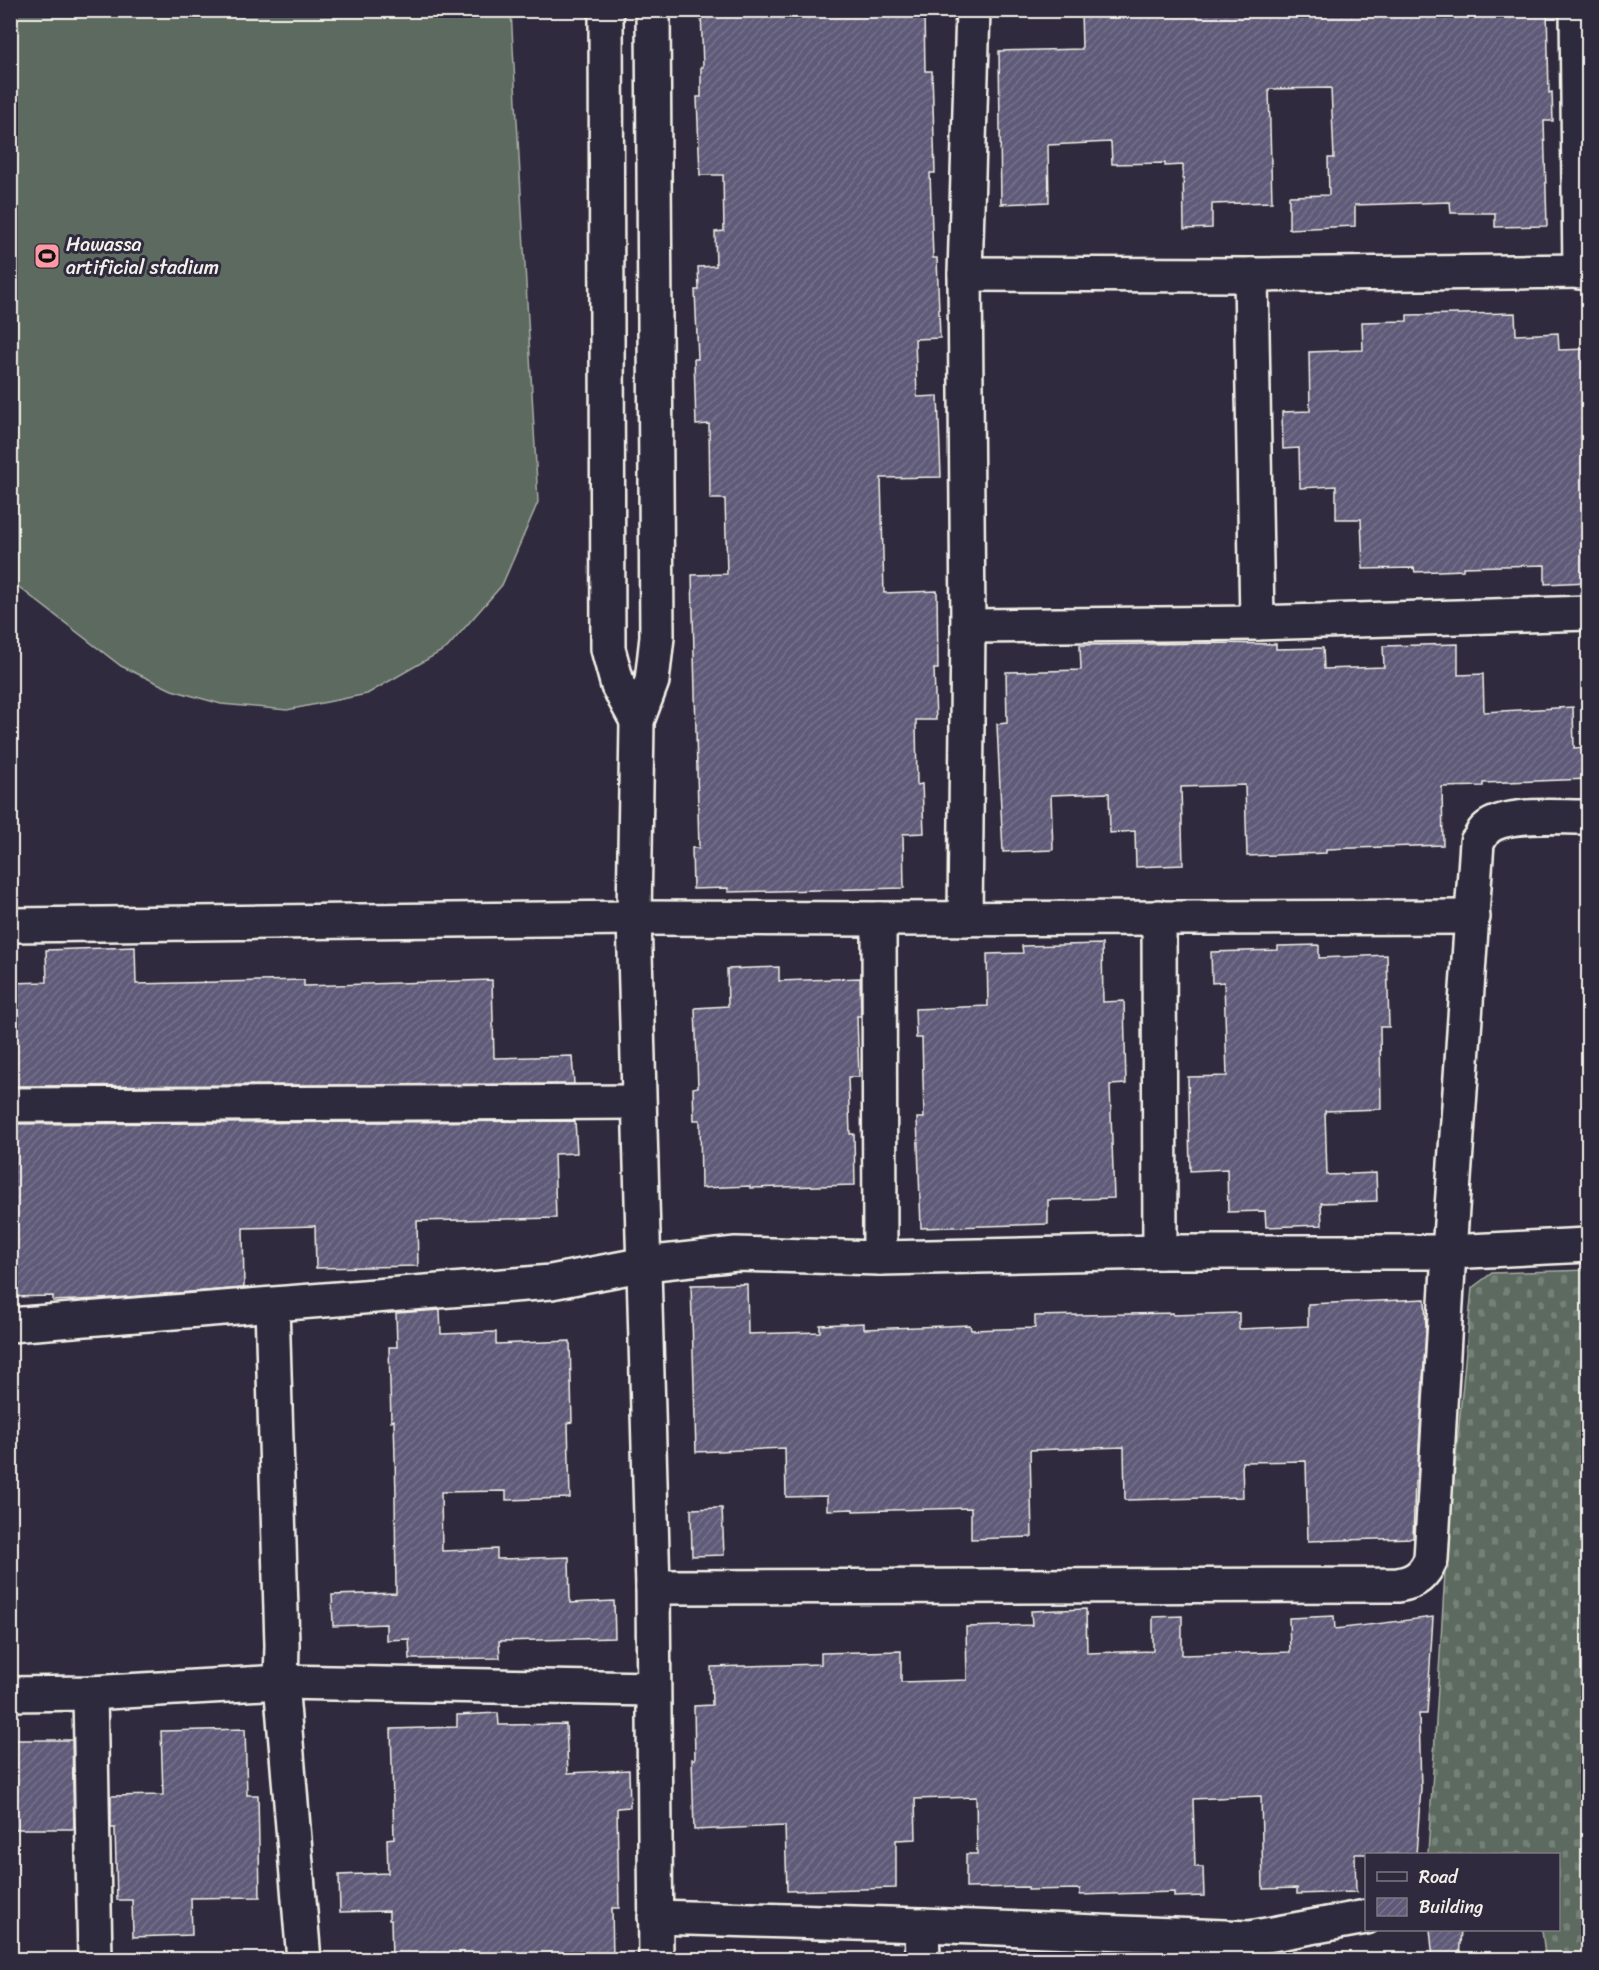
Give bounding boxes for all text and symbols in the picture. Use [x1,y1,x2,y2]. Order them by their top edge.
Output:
place label: Hawassa artificial stadium [66,227,219,285]
sports icon: Hawassa artificial stadium [32,241,62,271]
legend [1365,1853,1560,1931]
text: Road [1419,1861,1459,1893]
text: Building [1419,1891,1483,1923]

